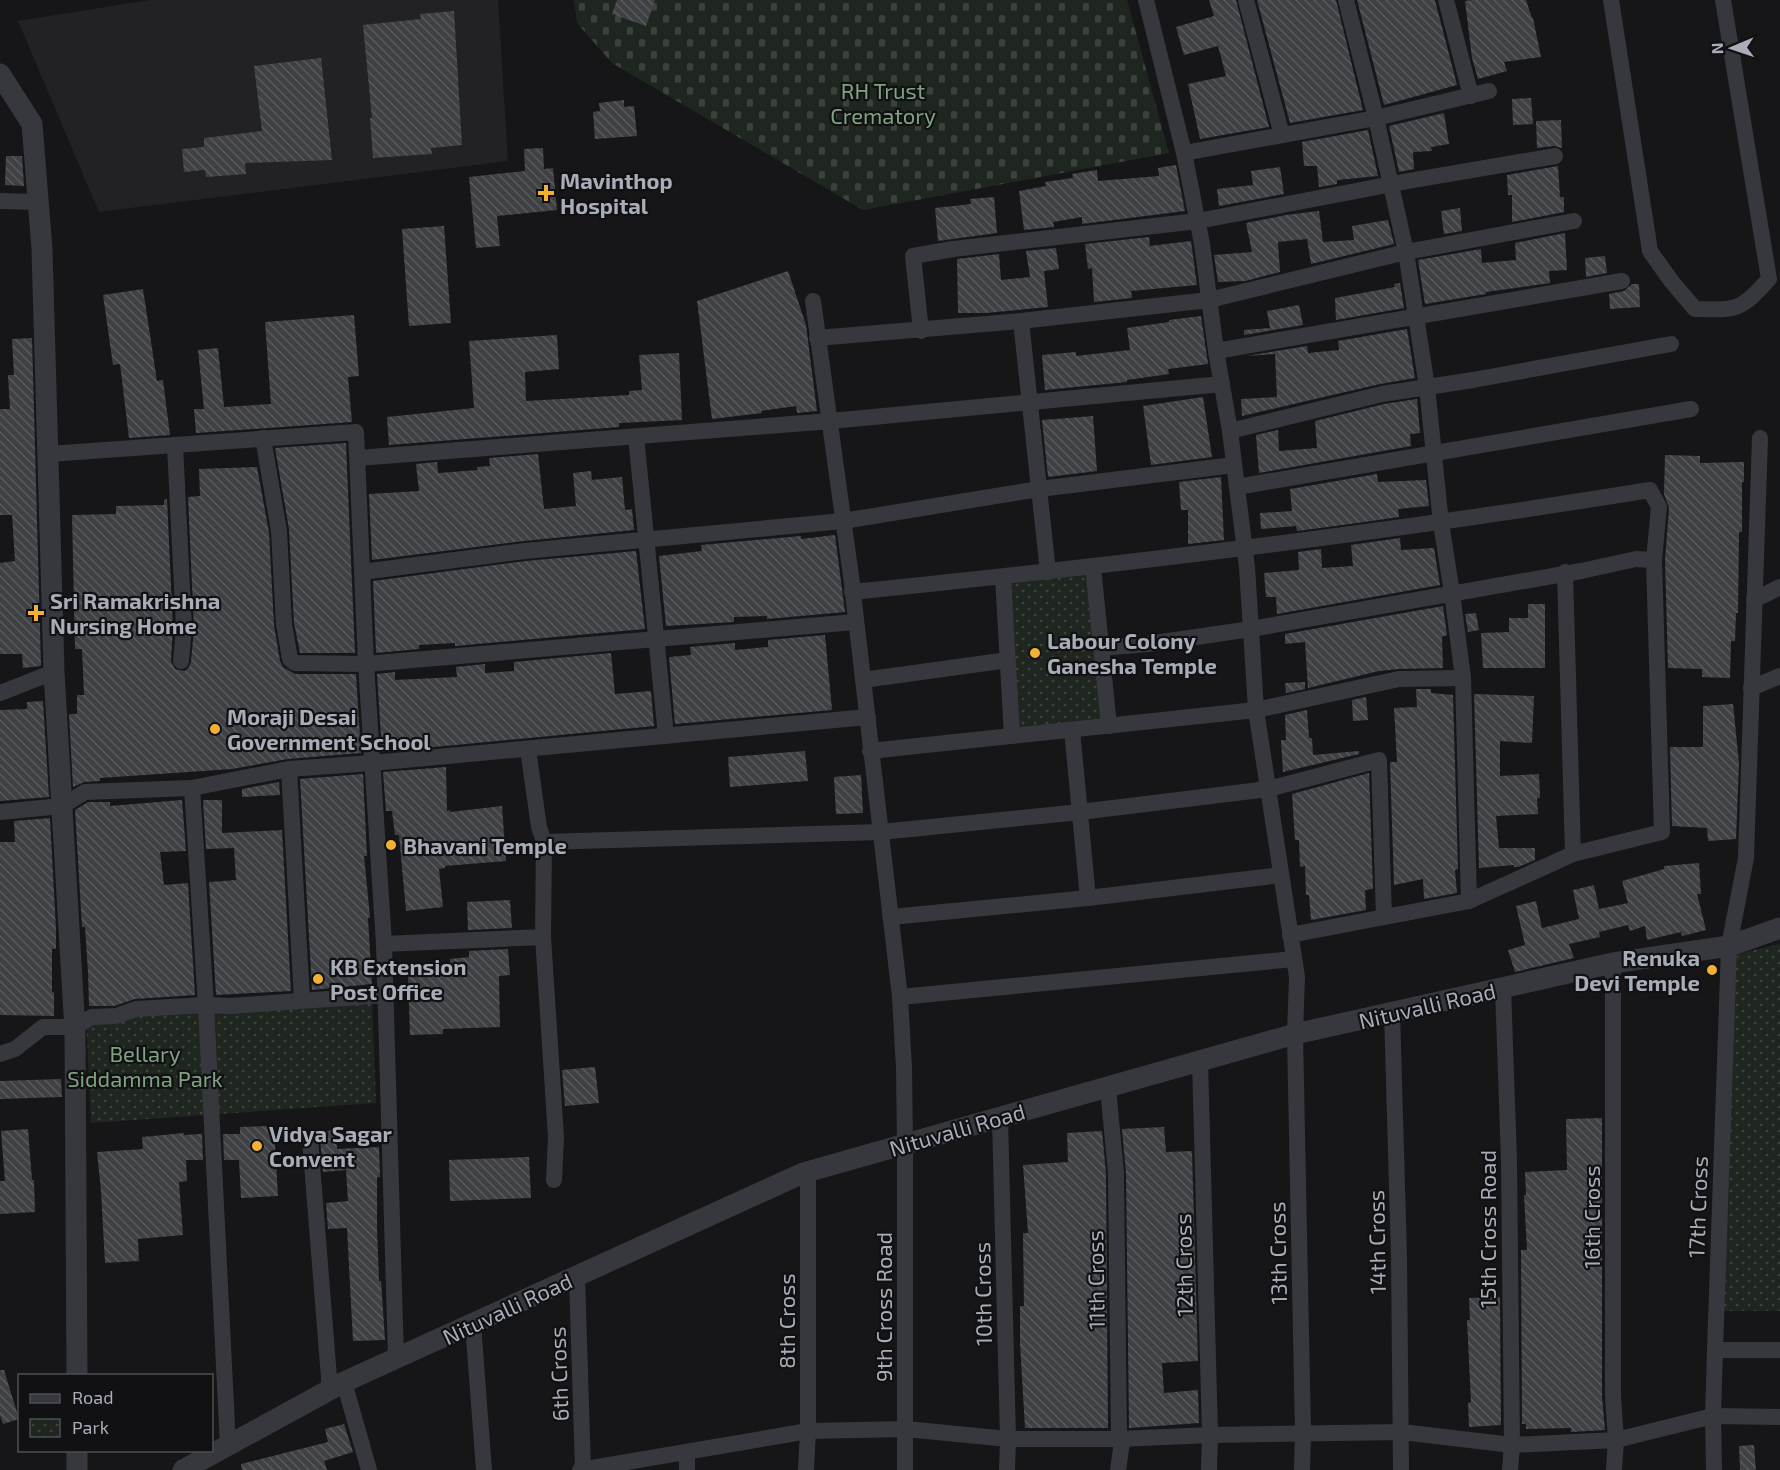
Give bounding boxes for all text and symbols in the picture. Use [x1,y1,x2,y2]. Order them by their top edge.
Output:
north arrow [1702,18,1762,78]
text: N [1707,42,1726,55]
park label: RH Trust Crematory [830,77,936,128]
place label: Mavinthop Hospital [560,167,673,218]
marker: Mavinthop Hospital [537,184,555,202]
place label: Sri Ramakrishna Nursing Home [50,587,220,638]
marker: Sri Ramakrishna Nursing Home [27,604,45,622]
place label: Labour Colony Ganesha Temple [1047,627,1217,678]
marker: Labour Colony Ganesha Temple [1028,646,1042,660]
place label: Moraji Desai Government School [227,703,431,754]
marker: Moraji Desai Government School [208,722,222,736]
place label: Bhavani Temple [403,832,567,858]
marker: Bhavani Temple [384,838,398,852]
place label: Renuka Devi Temple [1574,944,1700,995]
place label: KB Extension Post Office [330,953,467,1004]
marker: Renuka Devi Temple [1705,963,1719,977]
marker: KB Extension Post Office [311,972,325,986]
street label: Nituvalli Road [1356,977,1498,1033]
park label: Bellary Siddamma Park [67,1040,223,1091]
street label: Nituvalli Road [886,1097,1028,1161]
place label: Vidya Sagar Convent [269,1120,393,1171]
marker: Vidya Sagar Convent [250,1139,264,1153]
street label: 15th Cross Road [1474,1150,1500,1308]
street label: 17th Cross [1682,1156,1712,1258]
street label: 16th Cross [1578,1165,1604,1269]
street label: 14th Cross [1362,1190,1390,1294]
street label: 13th Cross [1263,1201,1291,1305]
street label: 12th Cross [1169,1213,1197,1317]
street label: 11th Cross [1081,1230,1109,1330]
street label: 9th Cross Road [870,1232,896,1382]
street label: 10th Cross [968,1242,996,1346]
street label: Nituvalli Road [438,1267,576,1349]
street label: 8th Cross [773,1273,799,1369]
street label: 6th Cross [543,1326,573,1422]
legend [18,1374,213,1452]
text: Road [72,1386,113,1408]
text: Park [72,1416,109,1438]

